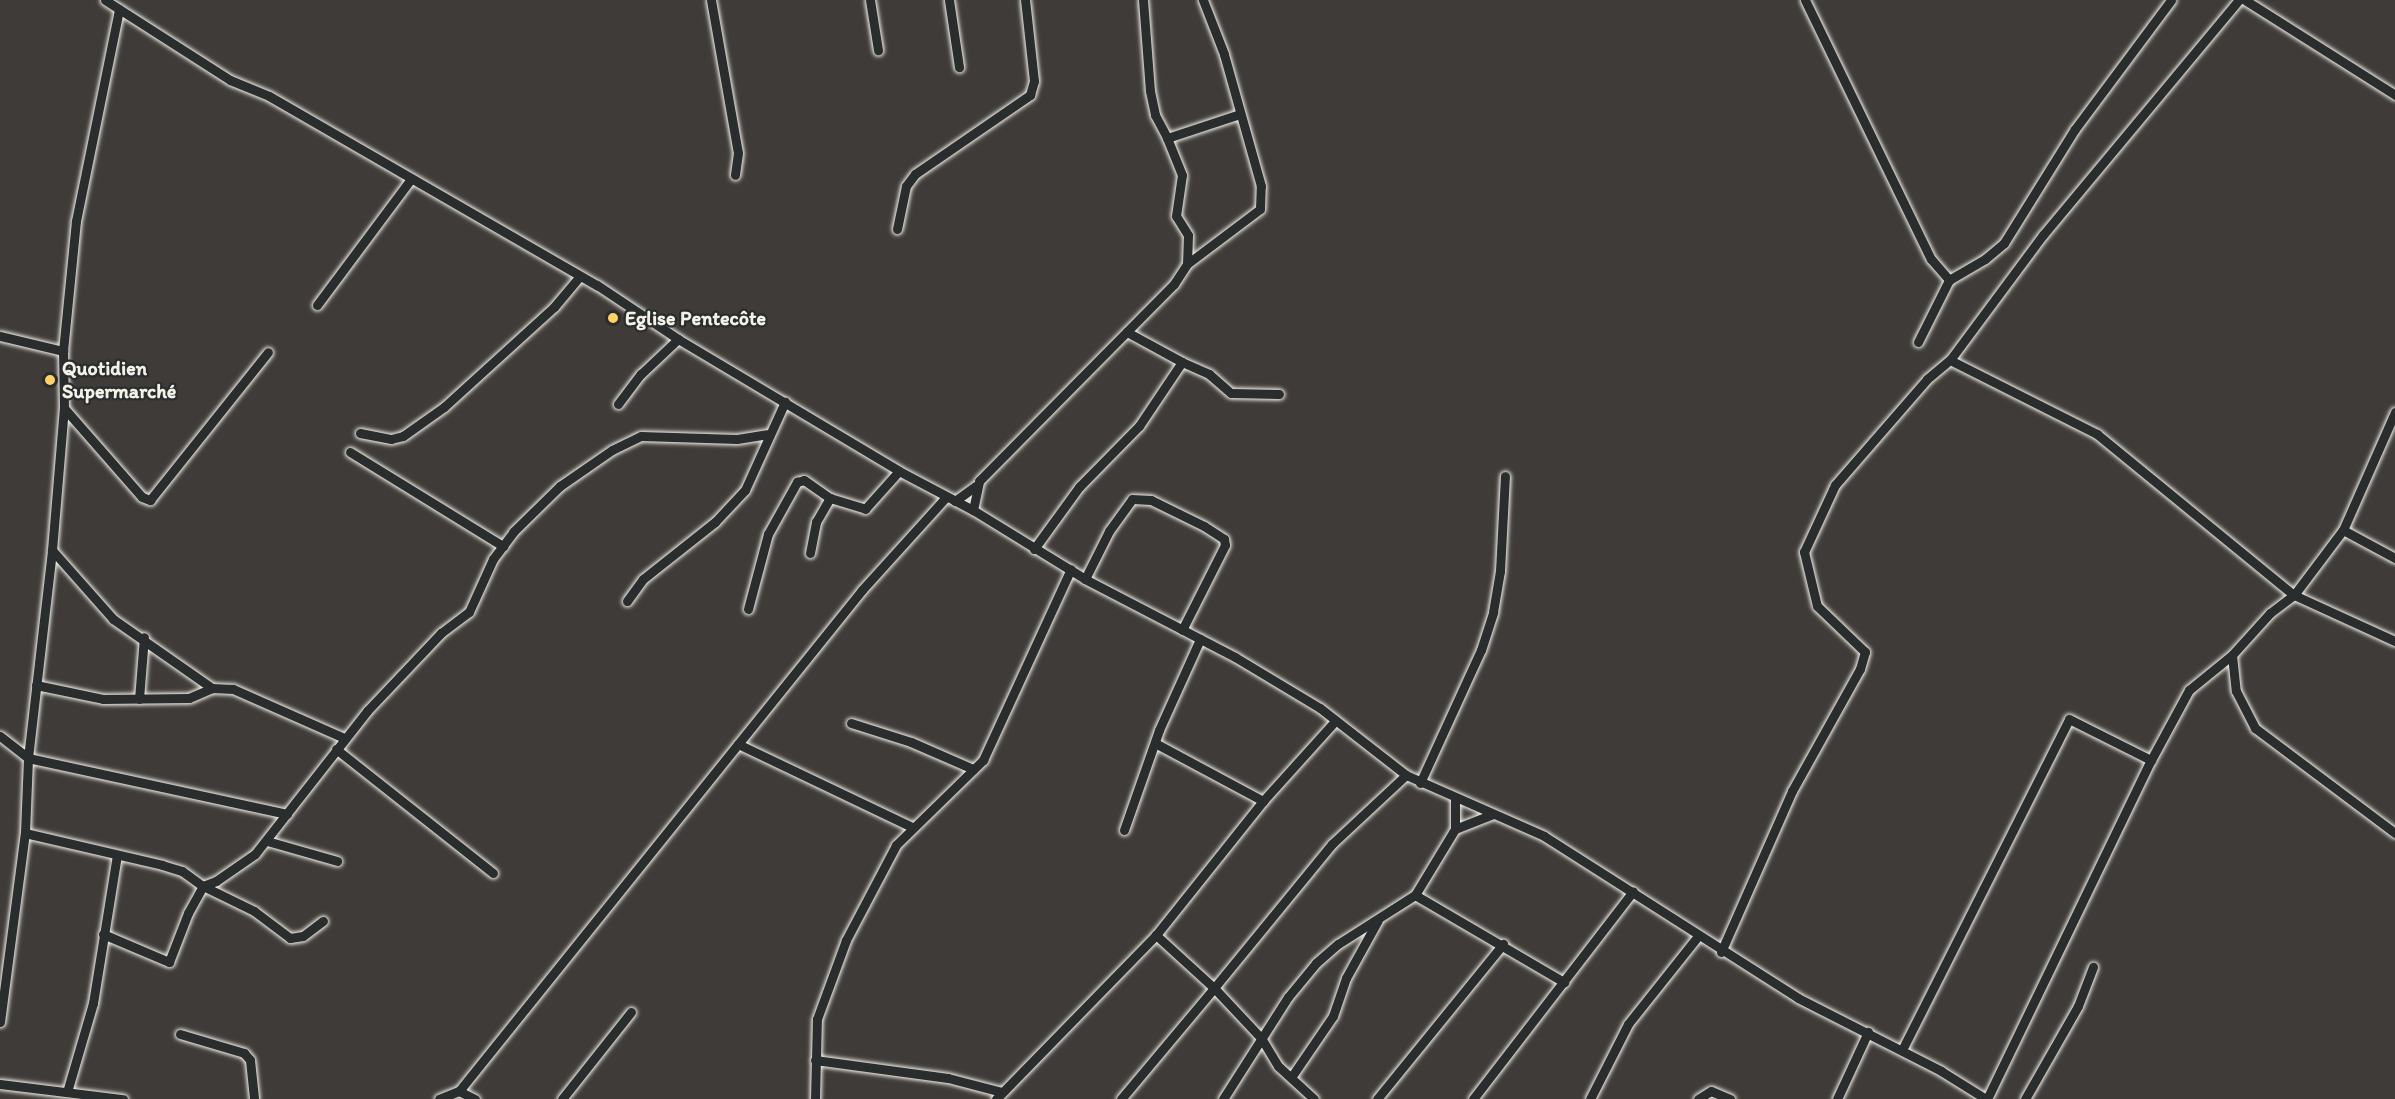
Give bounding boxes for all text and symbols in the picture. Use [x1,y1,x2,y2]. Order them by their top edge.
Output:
place label: Eglise Pentecôte [625,306,765,330]
marker: Eglise Pentecôte [606,311,620,325]
place label: Quotidien Supermarché [62,356,176,403]
marker: Quotidien Supermarché [43,373,57,387]

